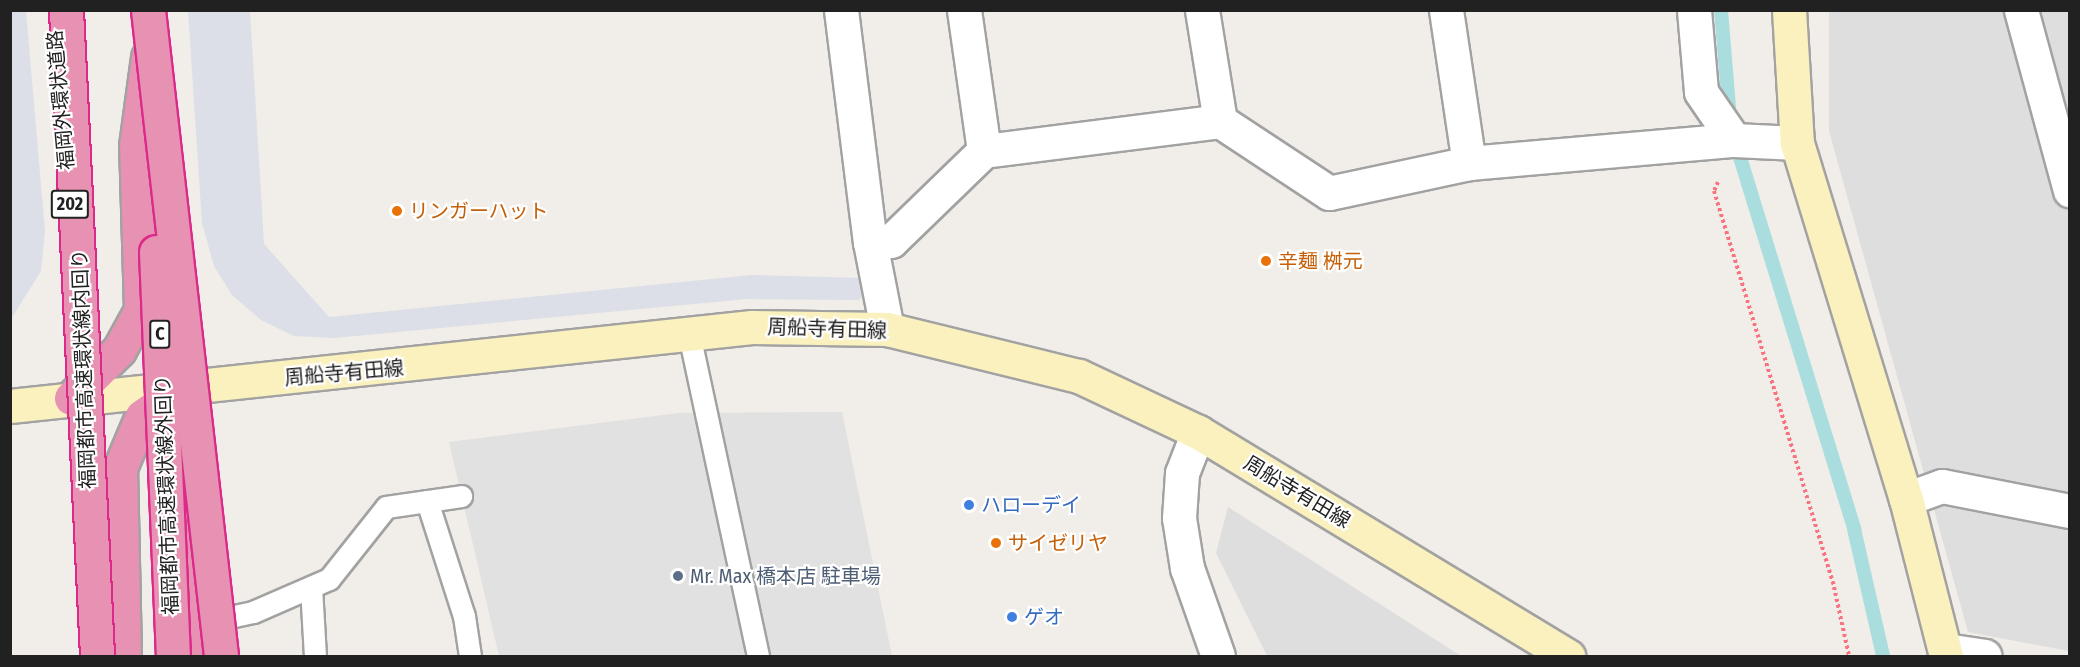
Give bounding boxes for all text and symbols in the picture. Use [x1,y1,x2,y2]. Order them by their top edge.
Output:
street label: 福岡外環状道路 [43,29,79,171]
road number: 202 [50,189,90,219]
place label: リンガーハット [409,199,549,223]
marker: リンガーハット [390,204,404,218]
street label: 福岡都市高速環状線内回り [68,249,100,489]
place label: 辛麺 桝元 [1278,249,1363,273]
marker: 辛麺 桝元 [1259,254,1273,268]
street label: 周船寺有田線 [767,315,887,343]
road number: C [148,319,172,349]
street label: 周船寺有田線 [283,356,405,390]
street label: 福岡都市高速環状線外回り [151,375,183,615]
street label: 周船寺有田線 [1239,451,1355,533]
place label: ハローデイ [981,493,1081,517]
marker: ハローデイ [962,498,976,512]
place label: サイゼリヤ [1008,531,1108,555]
marker: サイゼリヤ [989,536,1003,550]
place label: Mr. Max 橋本店 駐車場 [690,564,881,588]
marker: Mr. Max 橋本店 駐車場 [671,569,685,583]
place label: ゲオ [1024,605,1064,629]
marker: ゲオ [1005,610,1019,624]

